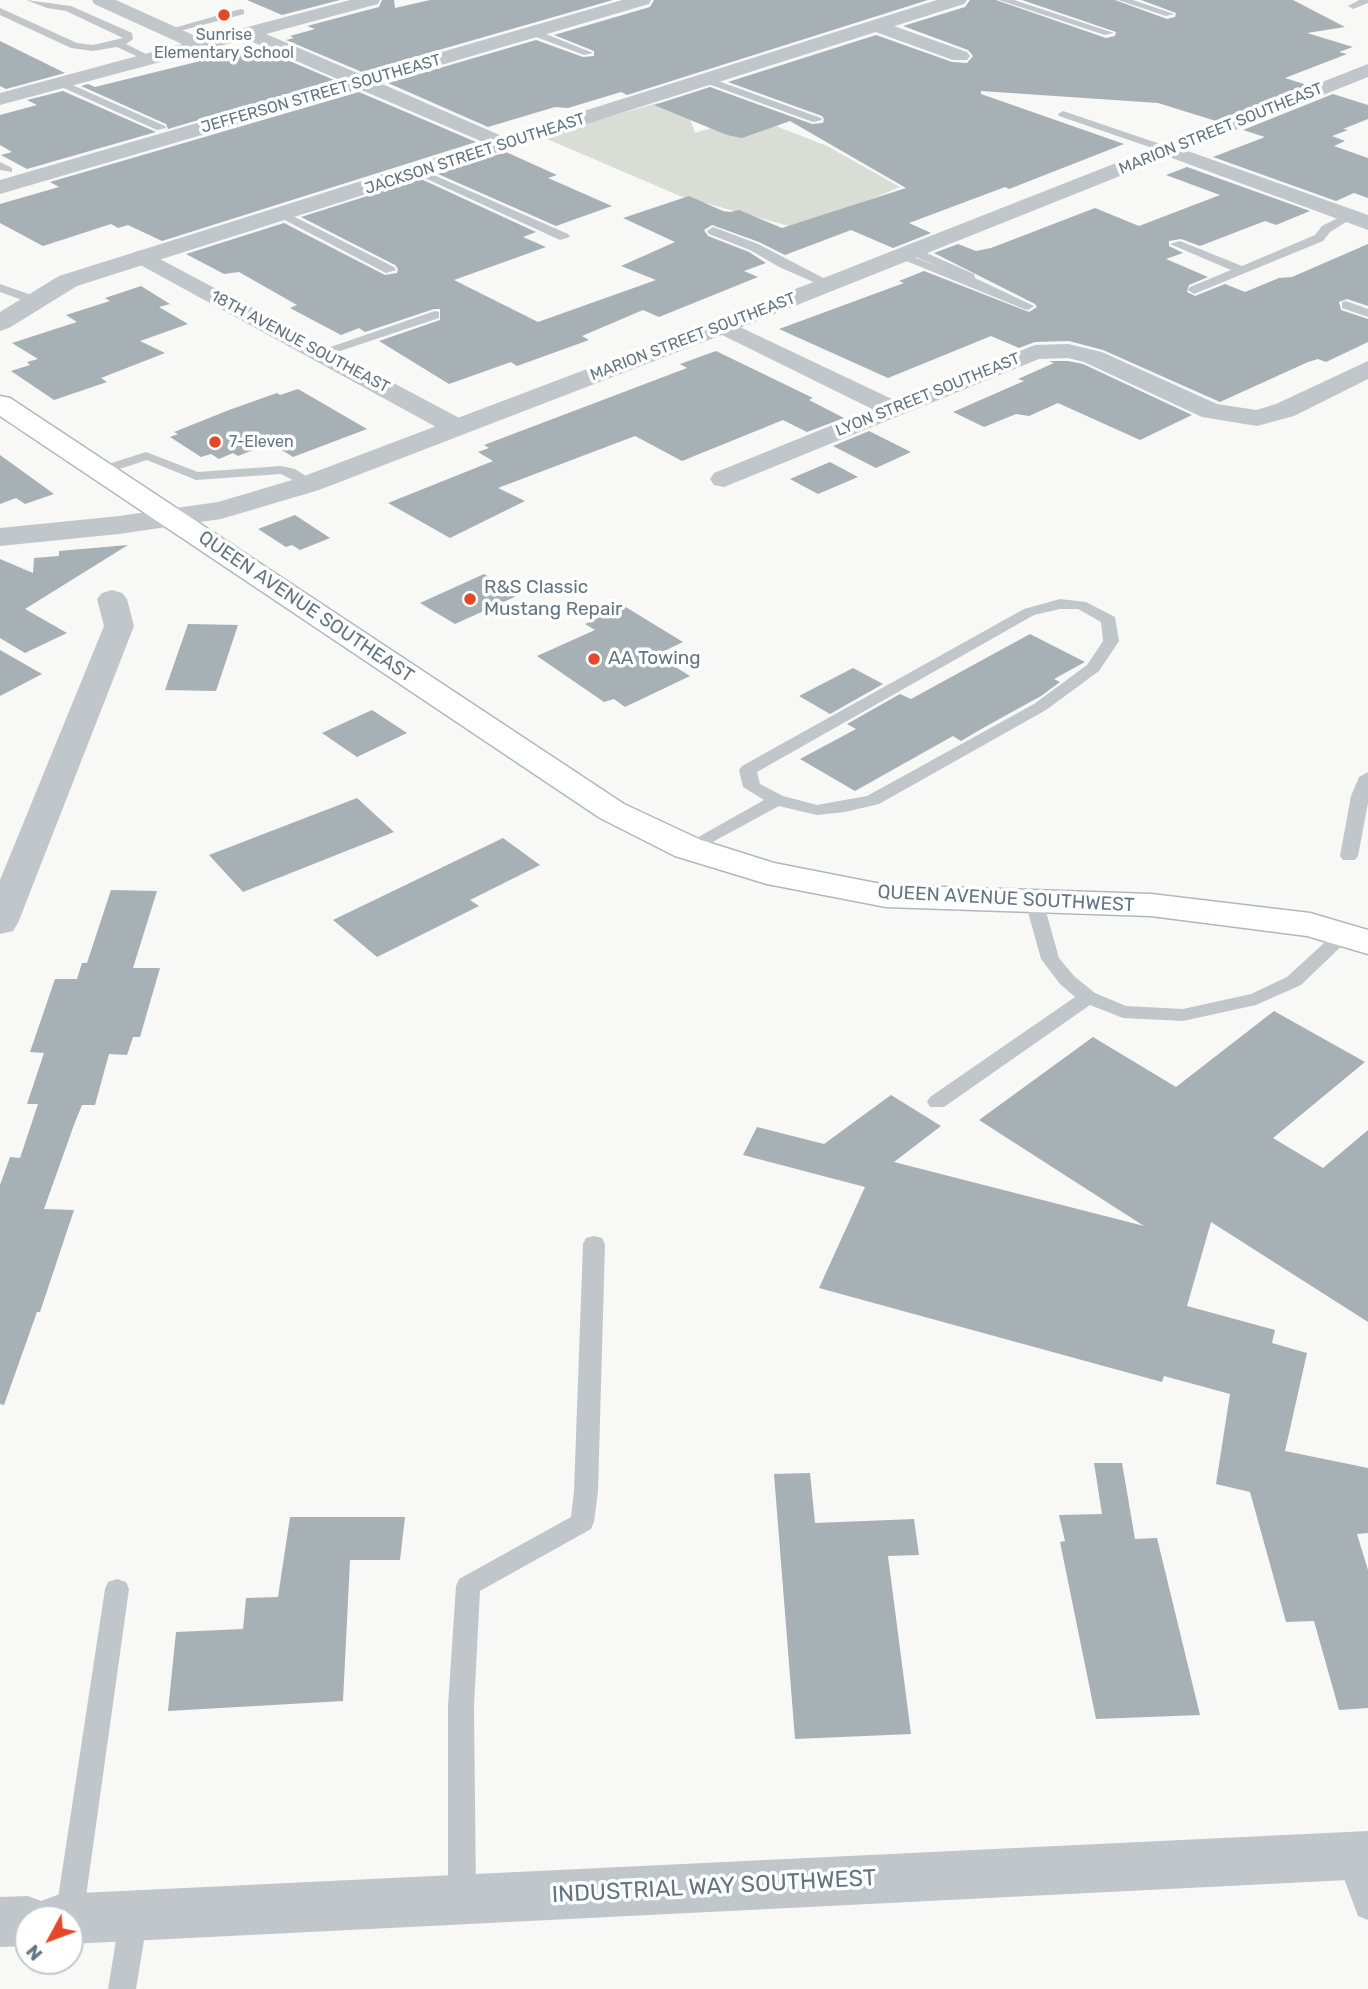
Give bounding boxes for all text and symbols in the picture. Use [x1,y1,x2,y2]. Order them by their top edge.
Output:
marker: Sunrise Elementary School [216,7,232,23]
place label: Sunrise Elementary School [154,25,294,63]
street label: JEFFERSON STREET SOUTHEAST [199,50,443,138]
street label: MARION STREET SOUTHEAST [1116,79,1326,179]
street label: JACKSON STREET SOUTHEAST [362,109,588,199]
street label: 18TH AVENUE SOUTHEAST [207,287,393,397]
street label: MARION STREET SOUTHEAST [588,289,798,385]
street label: LYON STREET SOUTHEAST [833,349,1023,441]
place label: 7-Eleven [229,432,294,452]
marker: 7-Eleven [207,434,223,450]
street label: QUEEN AVENUE SOUTHEAST [194,526,418,688]
place label: R&S Classic Mustang Repair [484,577,622,621]
marker: R&S Classic Mustang Repair [462,591,478,607]
place label: AA Towing [608,648,701,670]
marker: AA Towing [586,651,602,667]
street label: QUEEN AVENUE SOUTHWEST [877,881,1135,917]
street label: INDUSTRIAL WAY SOUTHWEST [551,1865,877,1909]
north arrow [14,1905,84,1975]
text: N [21,1940,47,1966]

